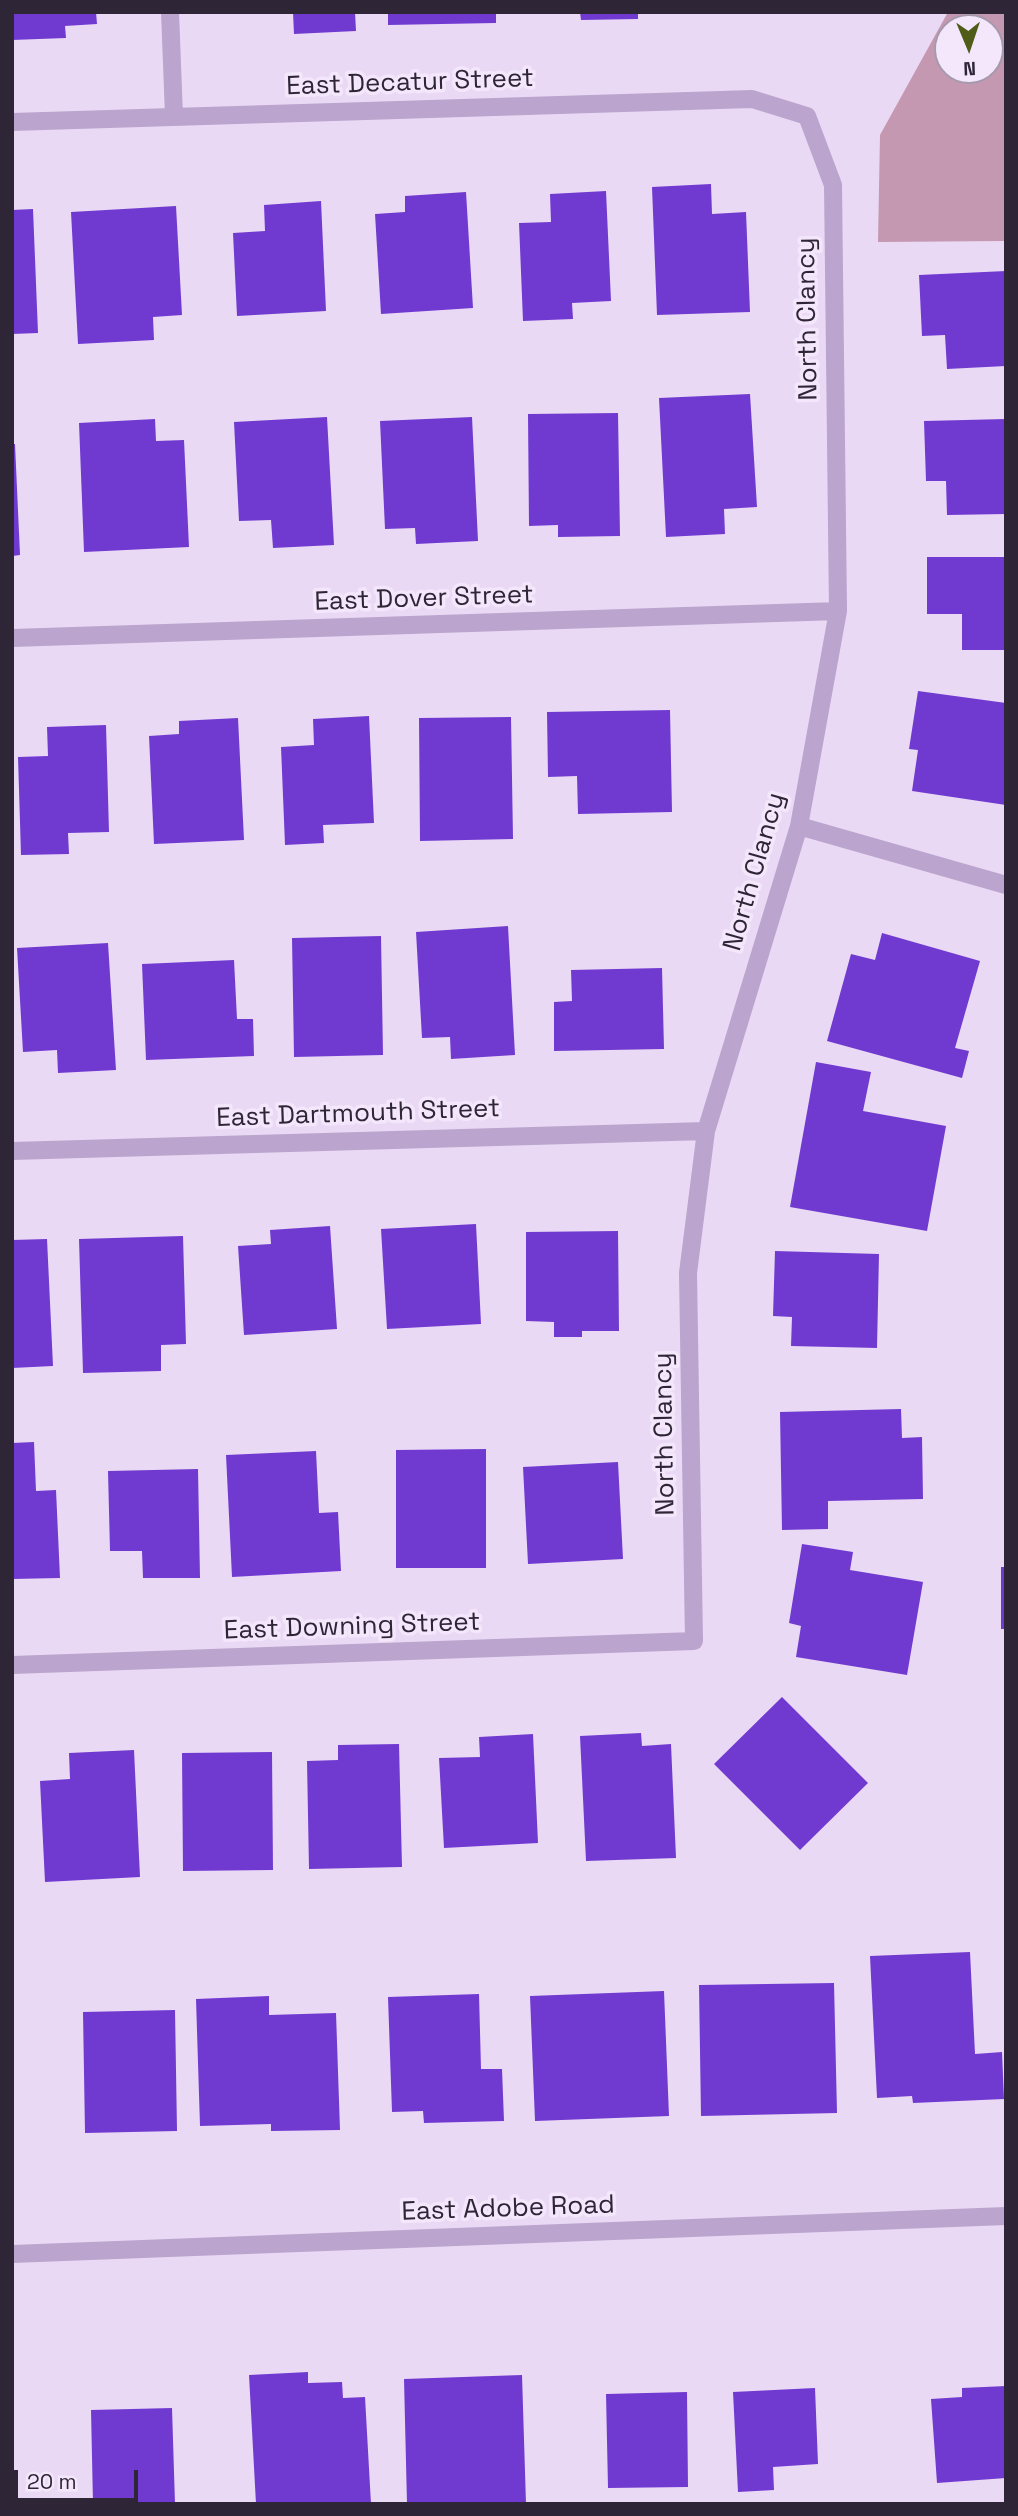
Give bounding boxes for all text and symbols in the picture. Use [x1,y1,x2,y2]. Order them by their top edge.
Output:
north arrow [934,14,1004,84]
text: N [963,56,976,81]
street label: East Decatur Street [286,63,534,103]
street label: North Clancy [791,237,825,401]
street label: East Dover Street [314,580,534,618]
street label: North Clancy [718,789,792,955]
street label: East Dartmouth Street [216,1093,500,1135]
street label: North Clancy [648,1352,682,1516]
street label: East Downing Street [223,1607,481,1647]
street label: East Adobe Road [401,2190,615,2228]
scale bar [18,2456,142,2500]
text: 20 m [27,2468,77,2495]

